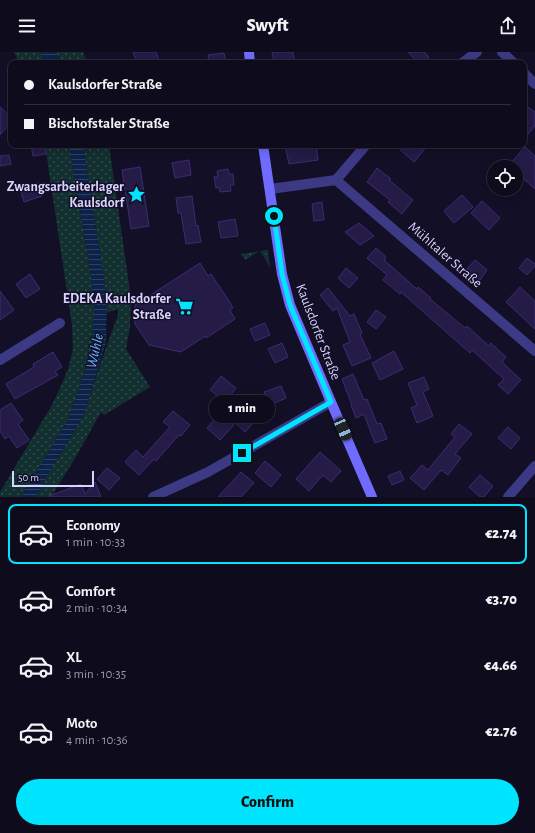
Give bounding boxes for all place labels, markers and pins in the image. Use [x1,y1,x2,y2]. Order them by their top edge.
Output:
place label: Zwangsarbeiterlager Kaulsdorf [7,180,125,210]
place icon: Zwangsarbeiterlager Kaulsdorf [127,185,147,205]
place label: EDEKA Kaulsdorfer Straße [63,292,171,322]
supermarket icon: EDEKA Kaulsdorfer Straße [174,297,194,317]

